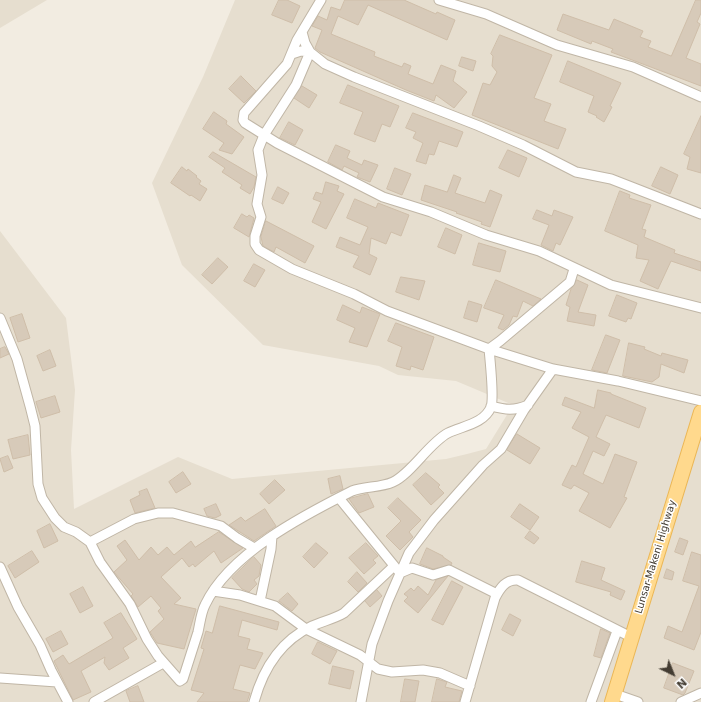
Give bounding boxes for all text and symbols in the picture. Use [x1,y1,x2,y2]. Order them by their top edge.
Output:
street label: Lunsar-Makeni Highway [633,499,679,615]
north arrow [653,654,693,694]
text: N [674,675,689,691]

